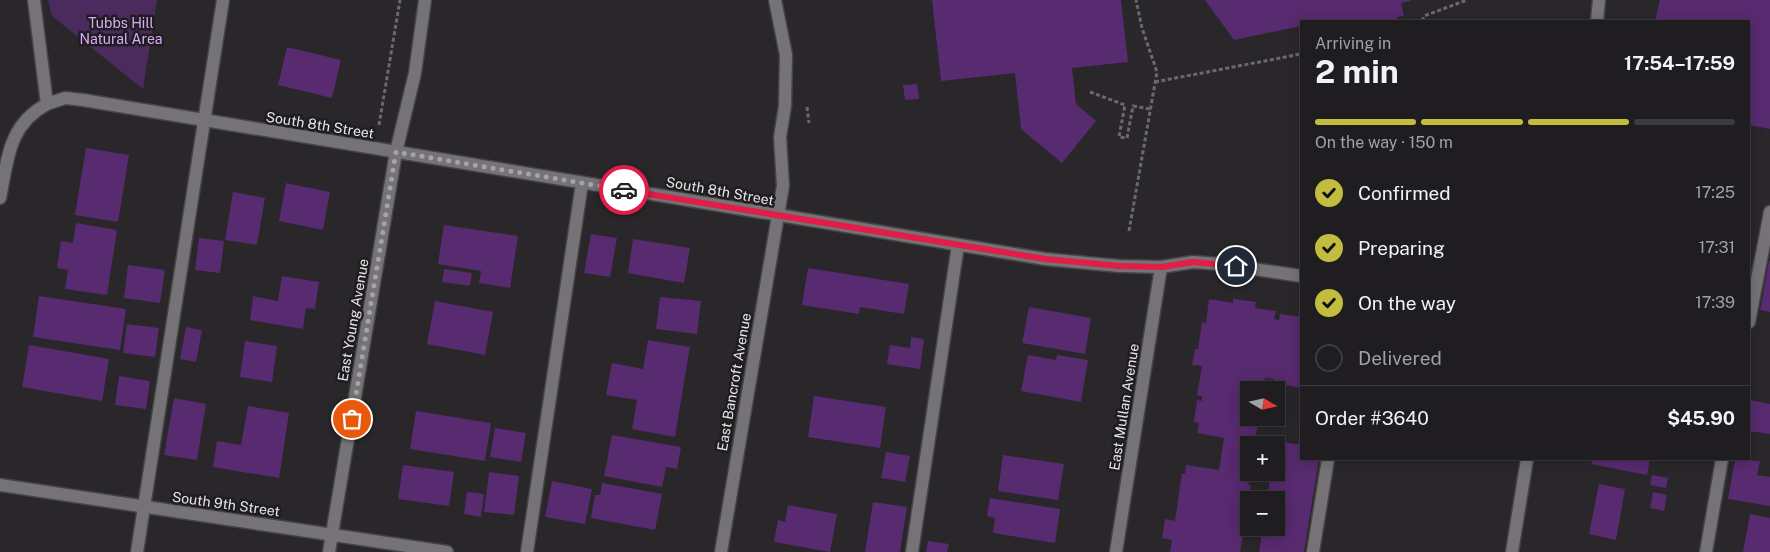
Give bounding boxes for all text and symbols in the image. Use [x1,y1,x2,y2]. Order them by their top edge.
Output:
park label: Tubbs Hill Natural Area [79,15,163,47]
text: Arriving in [1315,34,1391,53]
text: 17:54–17:59 [1624,52,1735,74]
text: 2 min [1315,53,1399,90]
street label: South 8th Street [265,109,375,141]
text: On the way · 150 m [1315,133,1453,152]
courier [599,165,649,215]
street label: South 8th Street [665,174,775,208]
icon: car [610,176,638,204]
icon: check [1315,179,1343,207]
text: Confirmed [1358,182,1451,204]
text: 17:25 [1695,183,1735,202]
icon: check [1315,234,1343,262]
text: Preparing [1358,237,1445,259]
text: 17:31 [1699,238,1735,257]
pin [1215,245,1257,287]
icon: home [1222,252,1250,280]
street label: East Young Avenue [334,257,372,382]
icon: check [1315,289,1343,317]
text: On the way [1358,292,1456,314]
text: 17:39 [1695,293,1735,312]
street label: East Bancroft Avenue [714,312,754,452]
street label: East Mullan Avenue [1106,342,1142,472]
text: Delivered [1358,347,1442,369]
north arrow [1240,381,1285,426]
map controls [1240,381,1285,536]
pin [331,398,373,440]
icon: bag [338,405,366,433]
text: Order #3640 [1315,407,1429,429]
text: $45.90 [1667,407,1735,429]
button: + [1240,436,1285,481]
street label: South 9th Street [171,489,281,519]
button: − [1240,491,1285,536]

